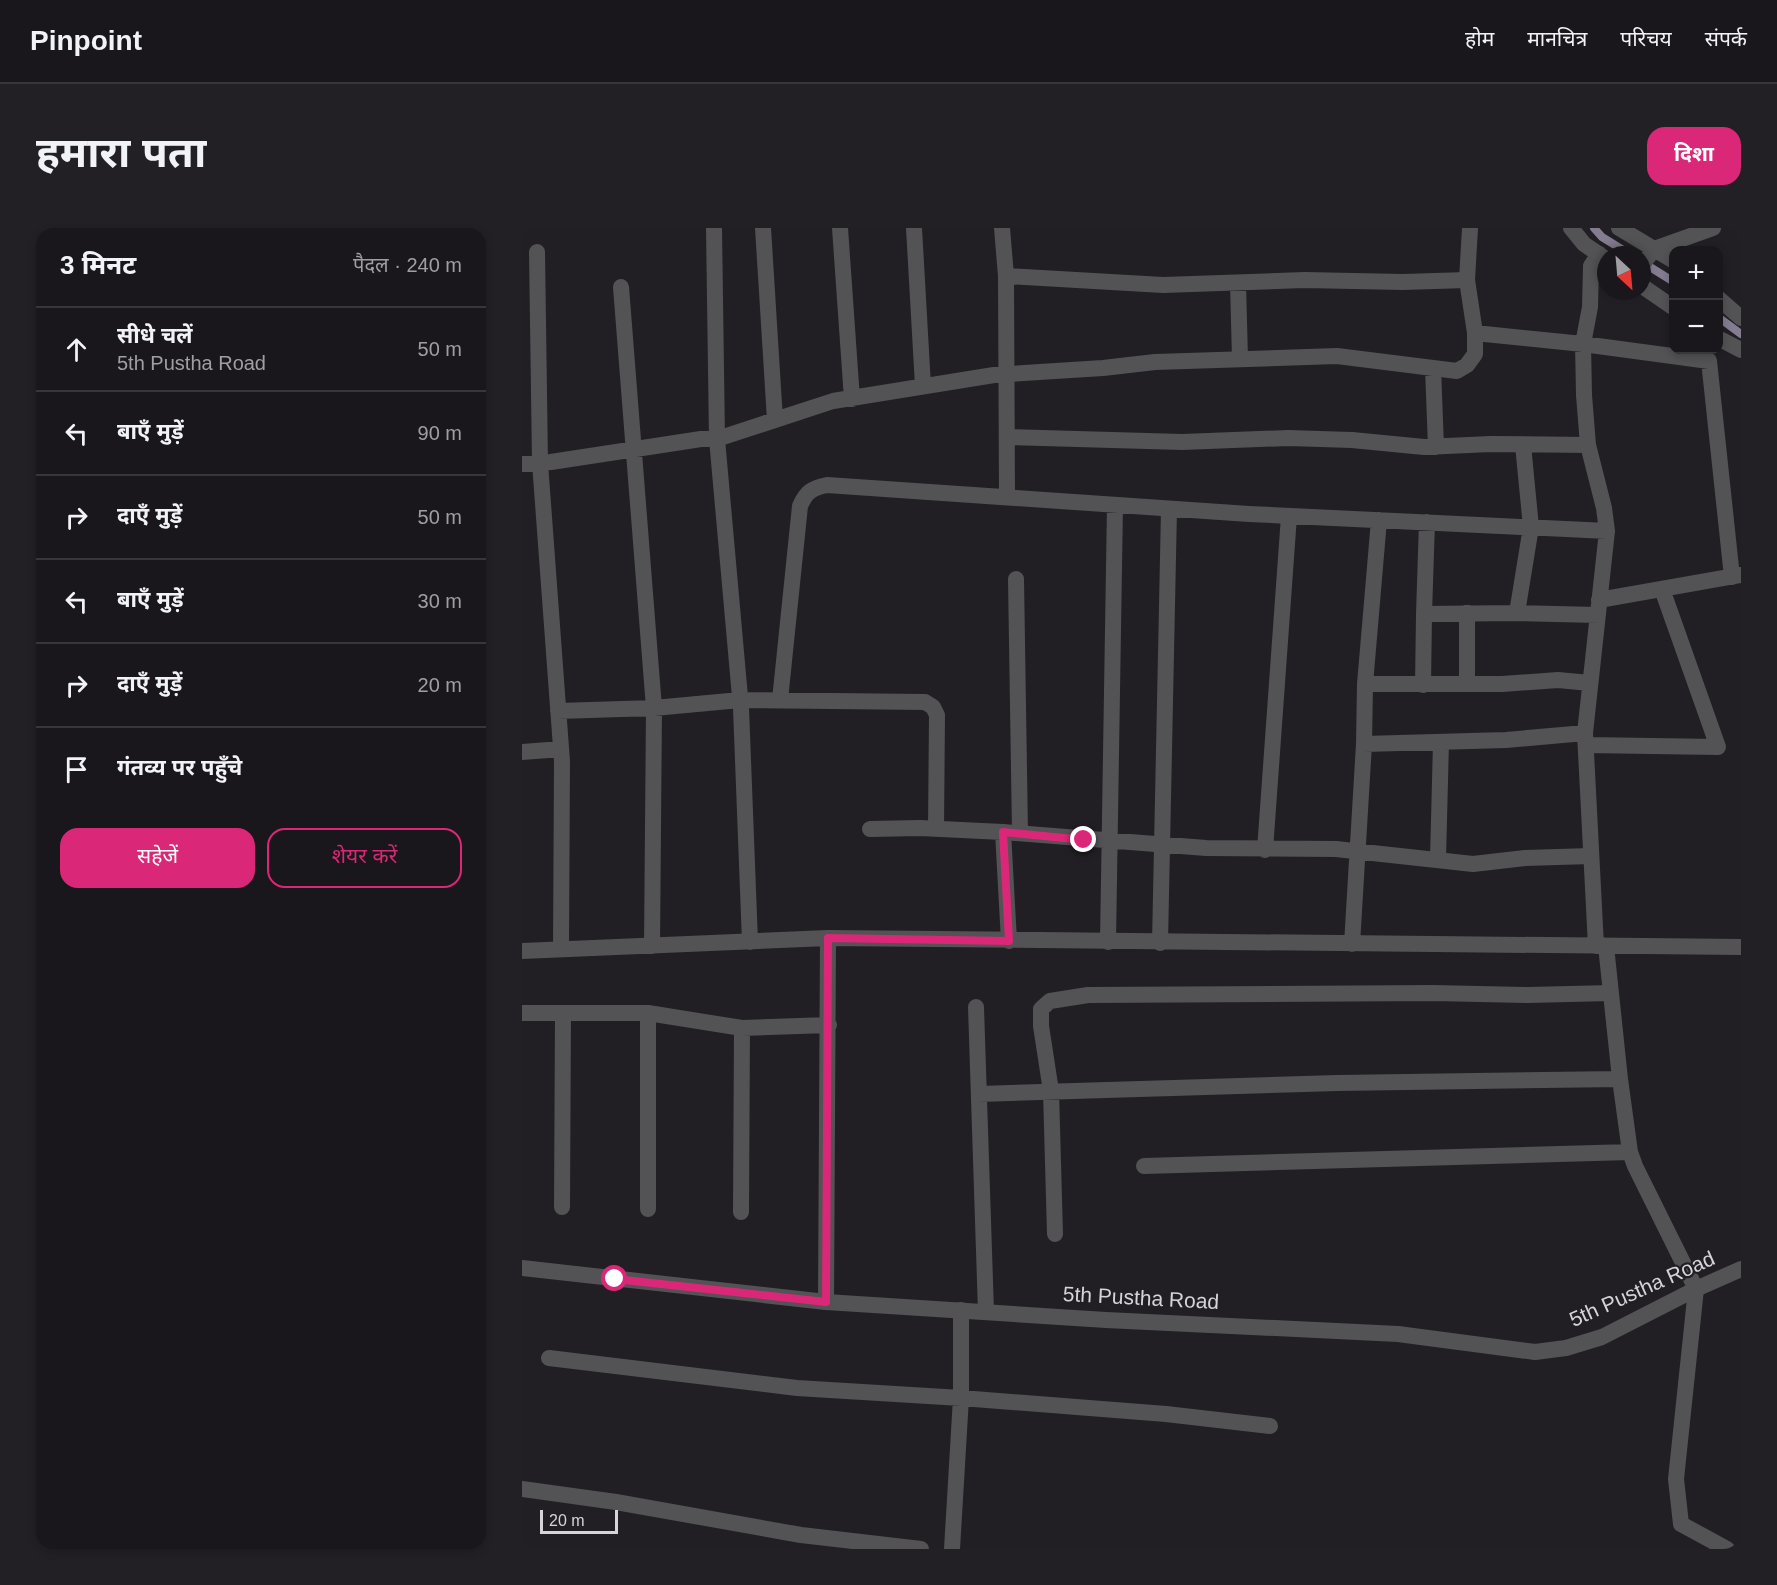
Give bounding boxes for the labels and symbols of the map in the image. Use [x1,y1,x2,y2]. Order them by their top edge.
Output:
north arrow [1597,246,1651,300]
route end [1070,826,1096,852]
street label: 5th Pustha Road [1566,1246,1718,1331]
route start [601,1265,627,1291]
street label: 5th Pustha Road [1062,1282,1220,1313]
scale bar [540,1507,618,1534]

